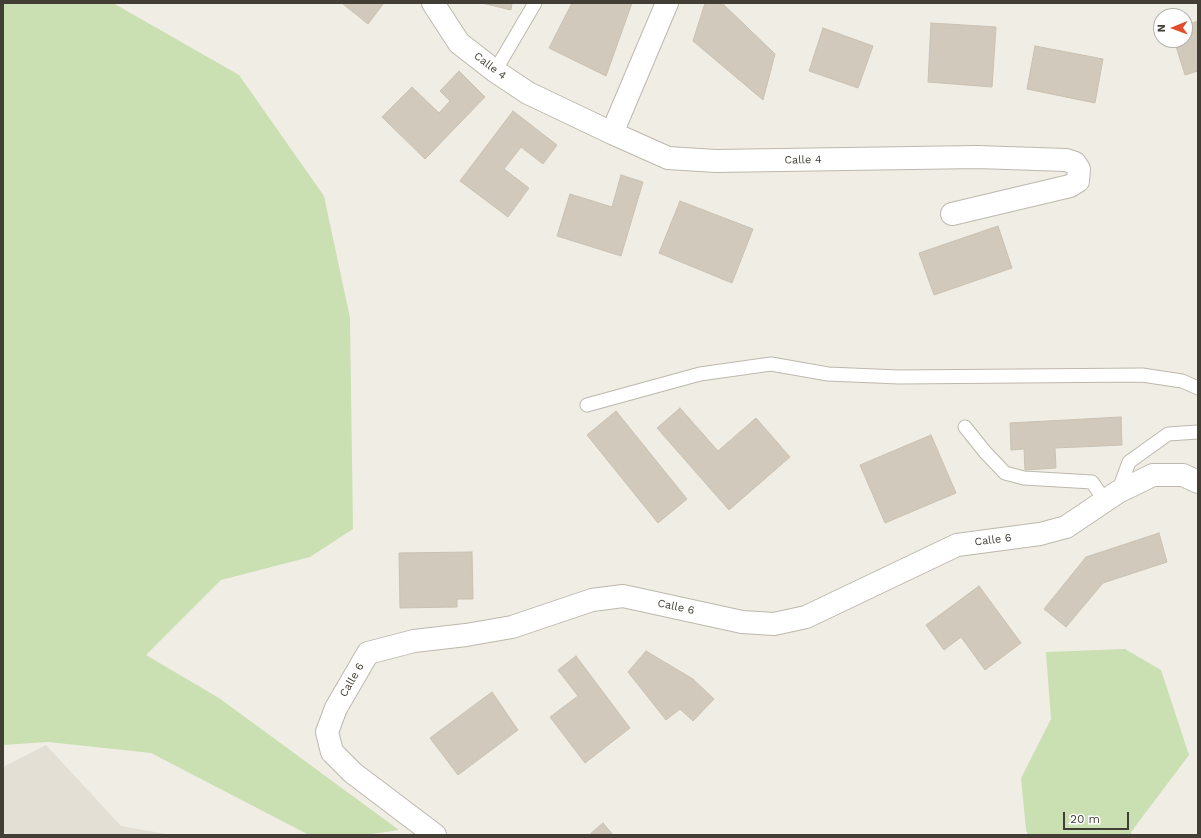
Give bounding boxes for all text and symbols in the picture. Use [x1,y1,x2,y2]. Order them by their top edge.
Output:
north arrow [1153,8,1193,48]
text: N [1155,24,1168,32]
street label: Calle 4 [471,49,509,83]
street label: Calle 4 [784,153,822,167]
street label: Calle 6 [974,531,1012,549]
street label: Calle 6 [656,597,696,617]
street label: Calle 6 [337,661,367,699]
scale bar [1065,804,1131,830]
text: 20 m [1070,812,1100,826]

